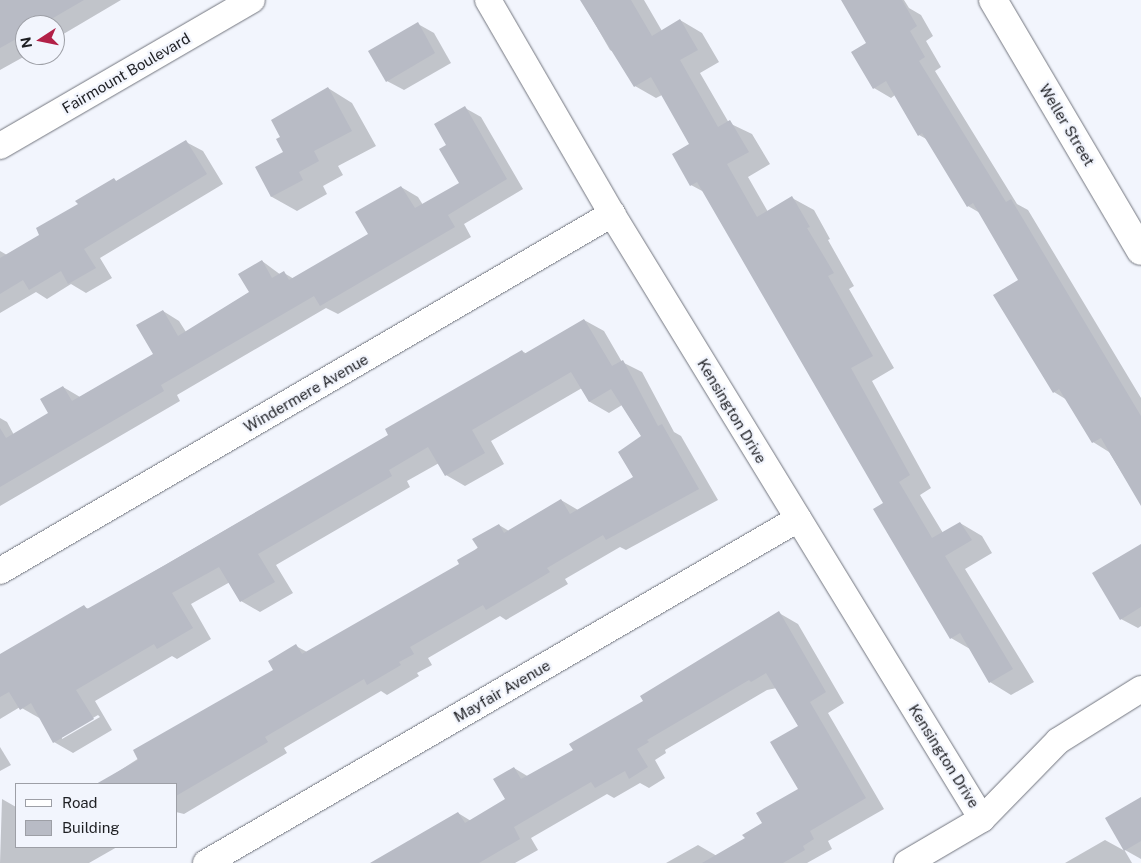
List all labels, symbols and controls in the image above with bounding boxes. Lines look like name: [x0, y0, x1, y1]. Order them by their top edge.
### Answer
north arrow: [15, 15, 65, 65]
street label: Fairmount Boulevard: [59, 29, 193, 117]
text: N: [17, 36, 35, 50]
street label: Weller Street: [1035, 81, 1099, 169]
street label: Windermere Avenue: [240, 350, 372, 436]
street label: Kensington Drive: [694, 356, 770, 466]
street label: Mayfair Avenue: [450, 656, 554, 726]
street label: Kensington Drive: [905, 701, 983, 811]
legend: [15, 783, 178, 848]
text: Road: [62, 794, 98, 811]
text: Building: [62, 819, 120, 836]

